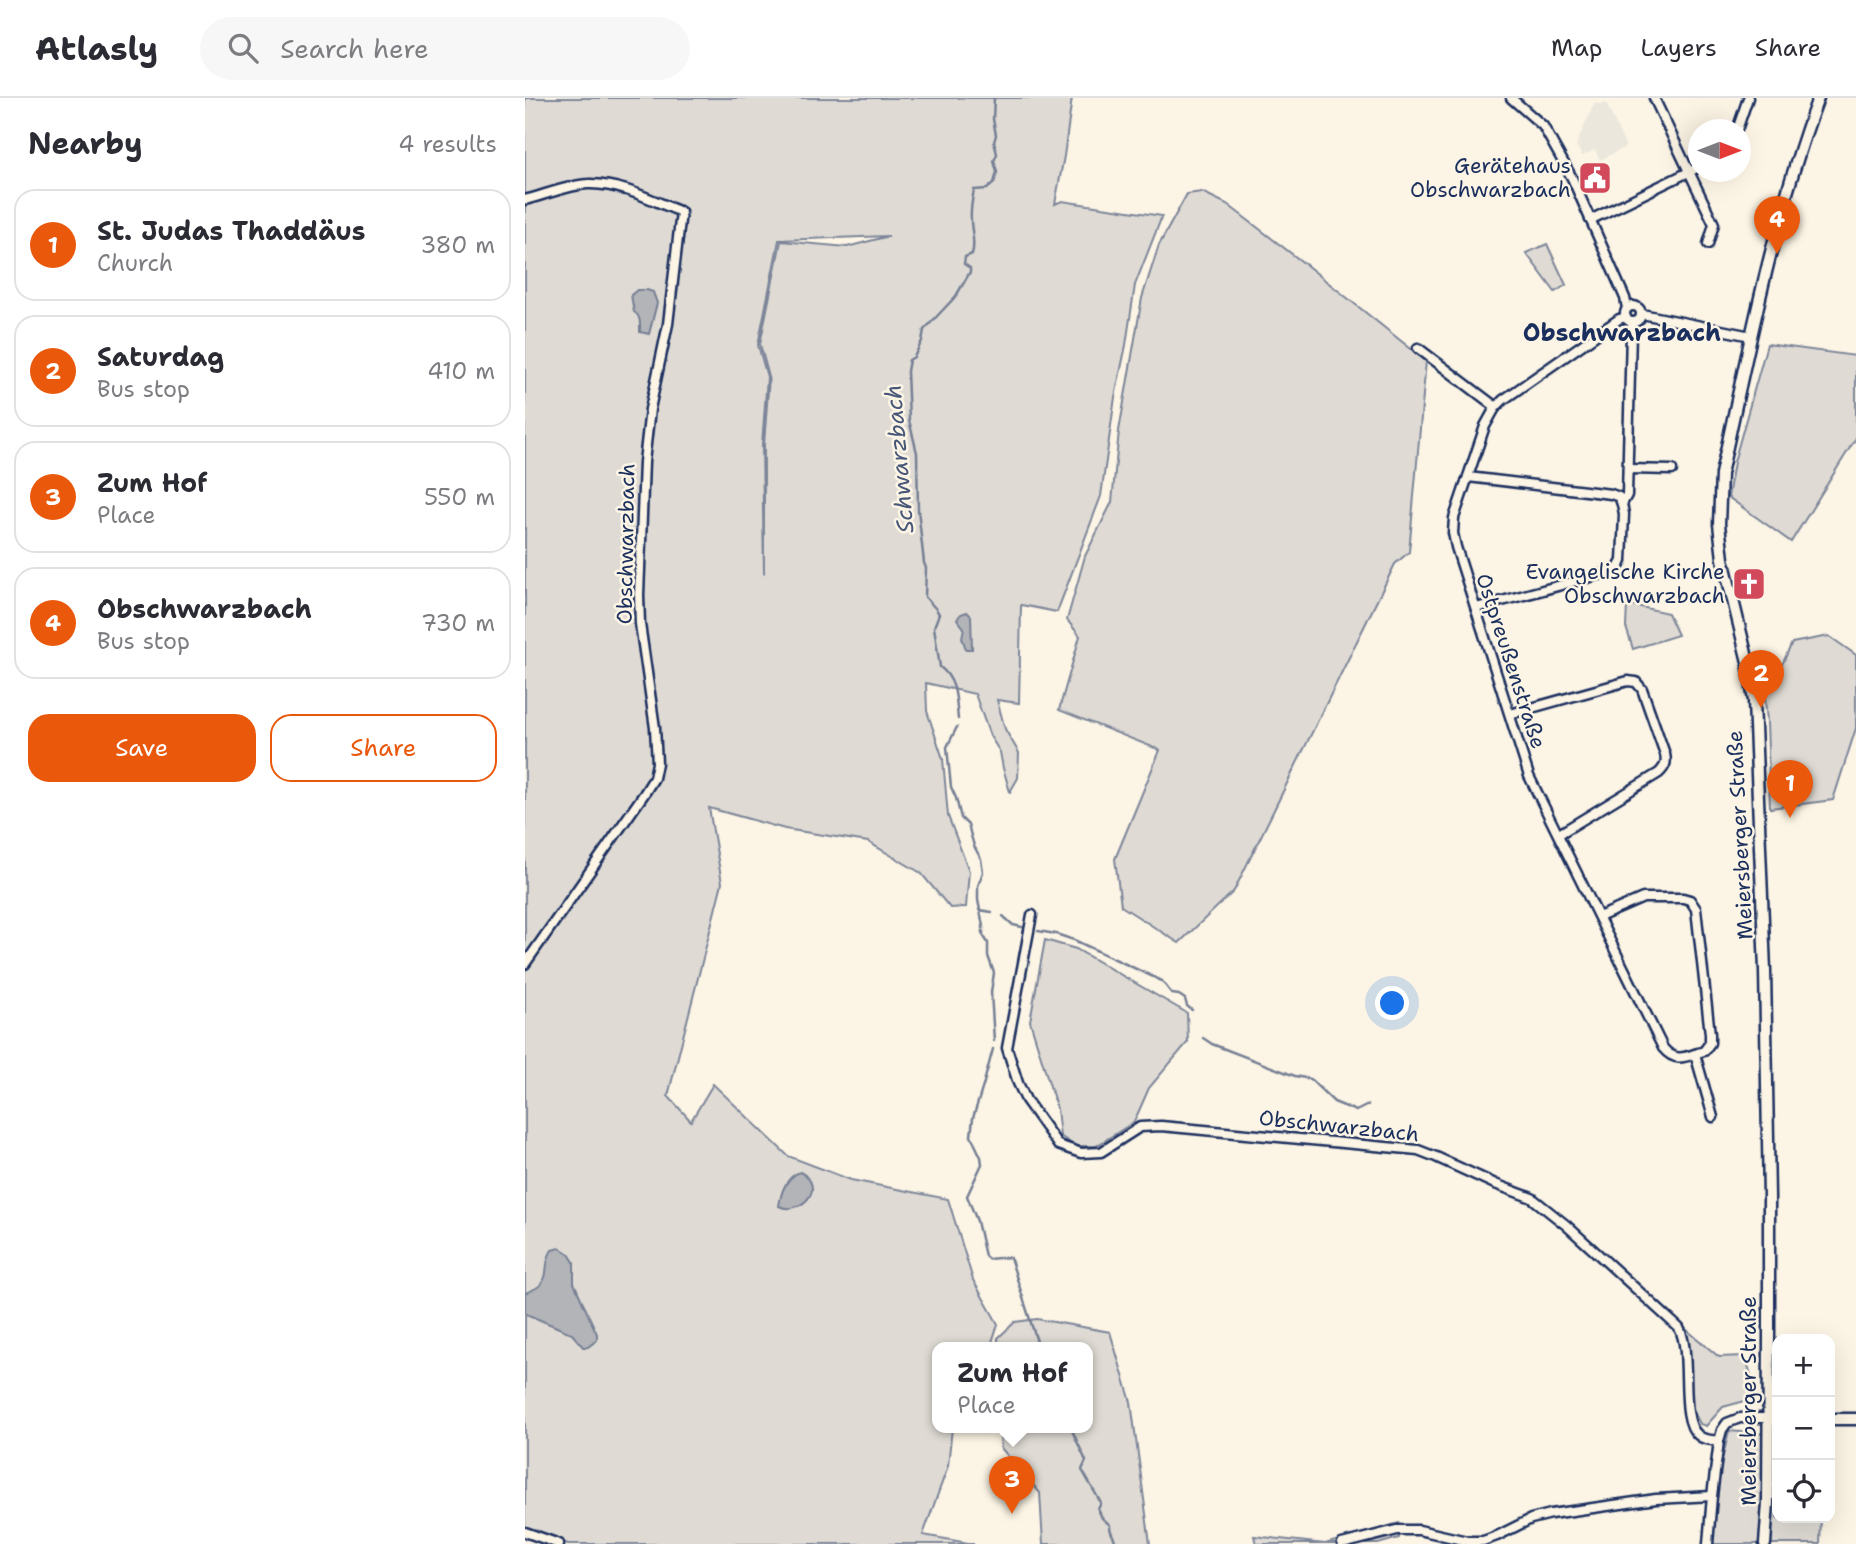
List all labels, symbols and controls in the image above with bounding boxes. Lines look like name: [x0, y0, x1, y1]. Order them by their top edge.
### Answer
search box: [200, 17, 690, 80]
text: Atlasly: [35, 26, 158, 71]
icon: search: [224, 29, 262, 67]
text: Search here: [280, 31, 429, 66]
text: Map: [1551, 32, 1602, 64]
text: Layers: [1640, 32, 1717, 64]
text: Share: [1755, 32, 1821, 64]
north arrow: [1688, 119, 1751, 182]
text: Nearby: [28, 123, 143, 164]
text: 4 results: [398, 129, 497, 159]
place label: Gerätehaus Obschwarzbach: [1410, 152, 1571, 204]
public building icon: Gerätehaus Obschwarzbach: [1576, 159, 1614, 197]
pin: 4: [1754, 196, 1800, 254]
text: St. Judas Thaddäus: [97, 213, 366, 248]
text: 1: [48, 230, 58, 260]
text: 380 m: [420, 230, 495, 260]
text: Church: [97, 248, 173, 278]
district label: Obschwarzbach: [1523, 317, 1721, 349]
text: Saturdag: [97, 339, 224, 374]
text: 2: [45, 356, 61, 386]
text: 410 m: [427, 356, 495, 386]
text: Bus stop: [97, 374, 190, 404]
water label: Schwarzbach: [878, 383, 920, 535]
street label: Obschwarzbach: [611, 463, 641, 625]
text: Zum Hof: [97, 465, 208, 500]
text: 3: [45, 482, 61, 512]
text: 550 m: [424, 482, 495, 512]
text: Place: [97, 500, 156, 530]
place label: Evangelische Kirche Obschwarzbach: [1526, 558, 1725, 610]
church icon: Evangelische Kirche Obschwarzbach: [1730, 565, 1768, 603]
street label: Ostpreußenstraße: [1469, 570, 1553, 752]
text: Obschwarzbach: [97, 591, 312, 626]
text: 4: [45, 608, 61, 638]
text: 730 m: [421, 608, 495, 638]
text: Bus stop: [97, 626, 190, 656]
pin: 2: [1738, 650, 1784, 708]
button: Save: [28, 714, 256, 782]
button: Share: [270, 714, 497, 782]
street label: Meiersberger Straße: [1721, 730, 1759, 940]
pin: 1: [1767, 760, 1813, 818]
your location: [1375, 986, 1409, 1020]
street label: Obschwarzbach: [1258, 1104, 1420, 1148]
street label: Meiersberger Straße: [1735, 1296, 1763, 1506]
map controls: [1772, 1334, 1835, 1523]
button: +: [1772, 1334, 1835, 1397]
popup: [932, 1342, 1093, 1433]
text: Zum Hof: [957, 1355, 1068, 1390]
text: Place: [957, 1390, 1016, 1420]
button: −: [1772, 1397, 1835, 1460]
pin: 3: [989, 1456, 1035, 1514]
button: locate: [1772, 1460, 1835, 1523]

